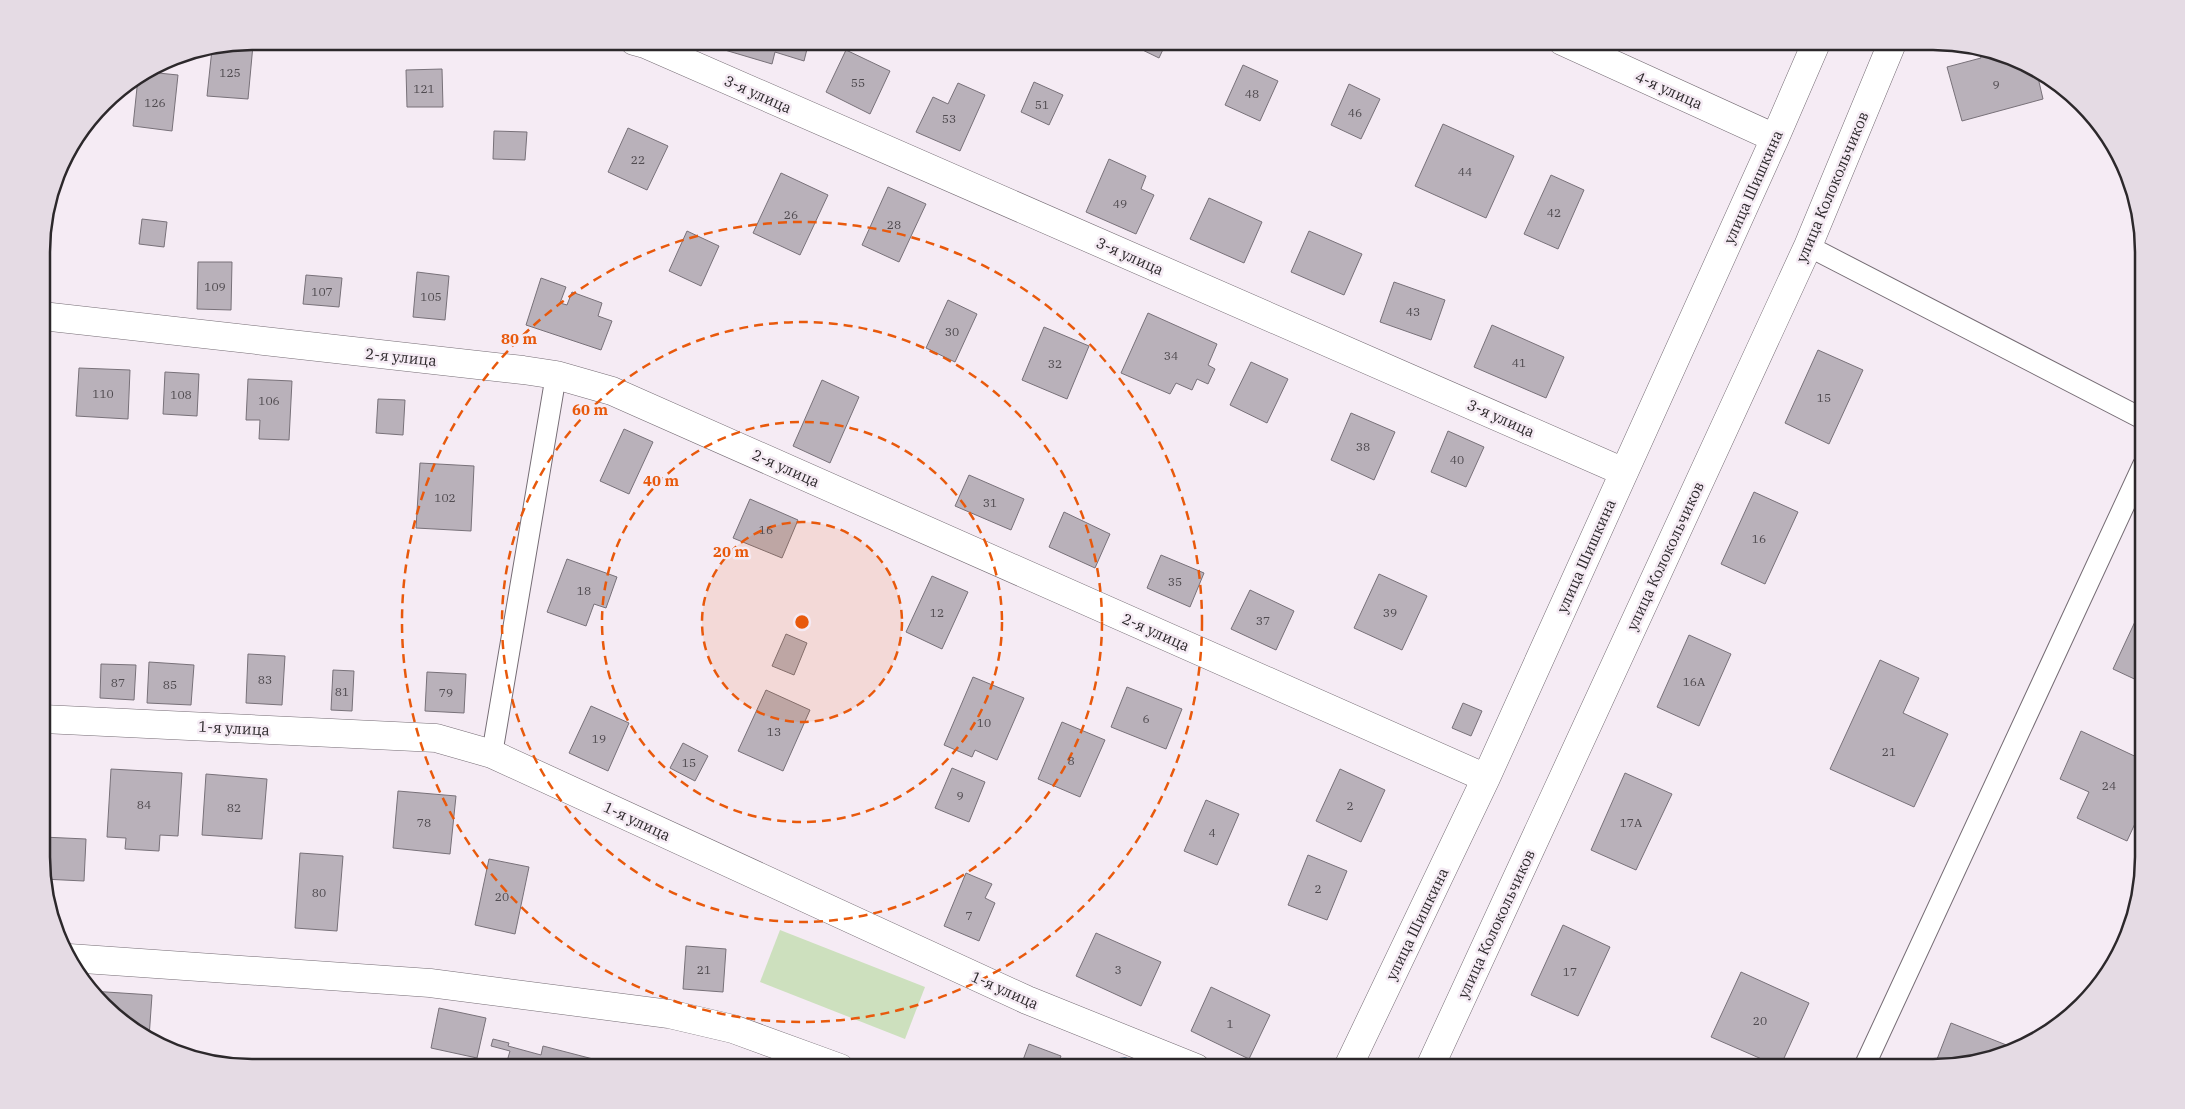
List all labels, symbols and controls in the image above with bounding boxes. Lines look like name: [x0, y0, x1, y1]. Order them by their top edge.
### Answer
house number: 125: [219, 65, 241, 80]
street label: 4-я улица: [1632, 67, 1706, 113]
street label: 3-я улица: [721, 71, 795, 117]
house number: 55: [851, 75, 865, 90]
house number: 9: [1992, 77, 2000, 92]
house number: 121: [413, 81, 435, 96]
house number: 48: [1245, 86, 1259, 101]
house number: 126: [144, 95, 166, 110]
house number: 51: [1035, 97, 1049, 112]
house number: 46: [1348, 105, 1362, 120]
street label: улица Колокольчиков: [1792, 109, 1872, 265]
house number: 53: [942, 111, 956, 126]
street label: улица Шишкина: [1719, 127, 1787, 247]
house number: 22: [631, 152, 645, 167]
house number: 44: [1458, 164, 1472, 179]
house number: 49: [1113, 196, 1127, 211]
house number: 42: [1547, 205, 1561, 220]
house number: 26: [784, 207, 798, 222]
house number: 28: [887, 217, 901, 232]
street label: 3-я улица: [1093, 233, 1167, 279]
house number: 109: [204, 279, 226, 294]
house number: 107: [311, 284, 333, 299]
house number: 105: [420, 289, 442, 304]
house number: 43: [1406, 304, 1420, 319]
house number: 30: [945, 324, 959, 339]
text: 80 m: [501, 329, 537, 348]
street label: 2-я улица: [364, 344, 438, 370]
house number: 34: [1164, 348, 1178, 363]
house number: 41: [1512, 355, 1526, 370]
house number: 32: [1048, 356, 1062, 371]
house number: 110: [92, 386, 114, 401]
house number: 108: [170, 387, 192, 402]
house number: 15: [1817, 390, 1831, 405]
house number: 106: [258, 393, 280, 408]
street label: 3-я улица: [1464, 395, 1538, 441]
text: 60 m: [572, 400, 608, 419]
house number: 38: [1356, 439, 1370, 454]
street label: 2-я улица: [749, 445, 823, 491]
house number: 40: [1450, 452, 1464, 467]
text: 40 m: [643, 471, 679, 490]
street label: улица Колокольчиков: [1622, 478, 1708, 634]
house number: 102: [434, 490, 456, 505]
house number: 31: [983, 495, 997, 510]
street label: улица Шишкина: [1552, 496, 1620, 616]
house number: 16: [759, 522, 773, 537]
house number: 16: [1752, 531, 1766, 546]
text: 20 m: [713, 542, 749, 561]
house number: 35: [1168, 574, 1182, 589]
house number: 18: [577, 583, 591, 598]
house number: 12: [930, 605, 944, 620]
house number: 39: [1383, 605, 1397, 620]
street label: 2-я улица: [1119, 609, 1193, 655]
centre of rings: [793, 613, 811, 631]
house number: 37: [1256, 613, 1270, 628]
house number: 83: [258, 672, 272, 687]
house number: 16А: [1683, 674, 1706, 689]
house number: 87: [111, 675, 125, 690]
house number: 85: [163, 677, 177, 692]
house number: 81: [335, 684, 349, 699]
house number: 79: [439, 685, 453, 700]
house number: 6: [1142, 711, 1150, 726]
house number: 10: [977, 715, 991, 730]
street label: 1-я улица: [198, 717, 270, 739]
house number: 13: [767, 724, 781, 739]
house number: 19: [592, 731, 606, 746]
house number: 21: [1882, 744, 1896, 759]
house number: 8: [1067, 753, 1075, 768]
house number: 15: [682, 755, 696, 770]
house number: 24: [2102, 778, 2116, 793]
house number: 9: [956, 788, 964, 803]
house number: 84: [137, 797, 151, 812]
street label: 1-я улица: [601, 797, 673, 845]
house number: 2: [1346, 798, 1354, 813]
house number: 82: [227, 800, 241, 815]
house number: 78: [417, 815, 431, 830]
house number: 17А: [1620, 815, 1643, 830]
house number: 4: [1208, 825, 1216, 840]
street label: улица Колокольчиков: [1453, 846, 1539, 1002]
street label: улица Шишкина: [1382, 865, 1452, 983]
house number: 2: [1314, 881, 1322, 896]
house number: 80: [312, 885, 326, 900]
house number: 20: [495, 889, 509, 904]
house number: 7: [965, 908, 973, 923]
house number: 21: [697, 962, 711, 977]
house number: 3: [1114, 962, 1122, 977]
house number: 17: [1563, 964, 1577, 979]
street label: 1-я улица: [968, 967, 1042, 1013]
house number: 20: [1753, 1013, 1767, 1028]
house number: 1: [1226, 1016, 1234, 1031]

